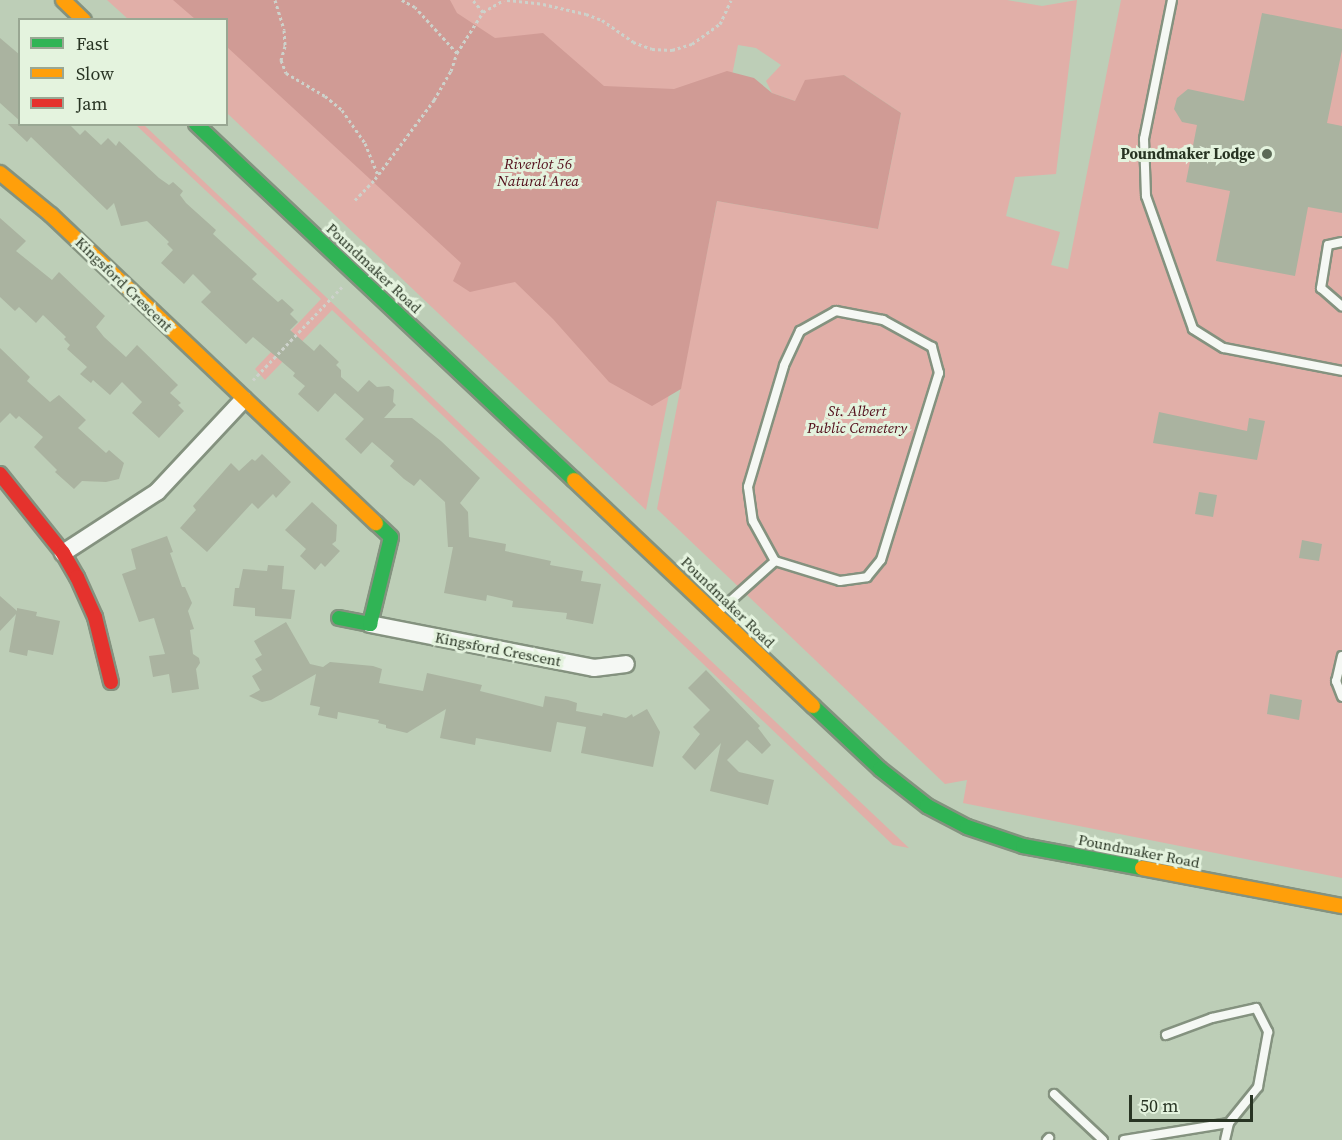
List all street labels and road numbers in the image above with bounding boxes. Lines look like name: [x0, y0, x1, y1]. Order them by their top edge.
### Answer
street label: Poundmaker Road: [323, 219, 425, 317]
street label: Kingsford Crescent: [72, 233, 176, 335]
street label: Poundmaker Road: [677, 553, 779, 651]
street label: Kingsford Crescent: [433, 628, 563, 670]
street label: Poundmaker Road: [1077, 830, 1201, 872]

